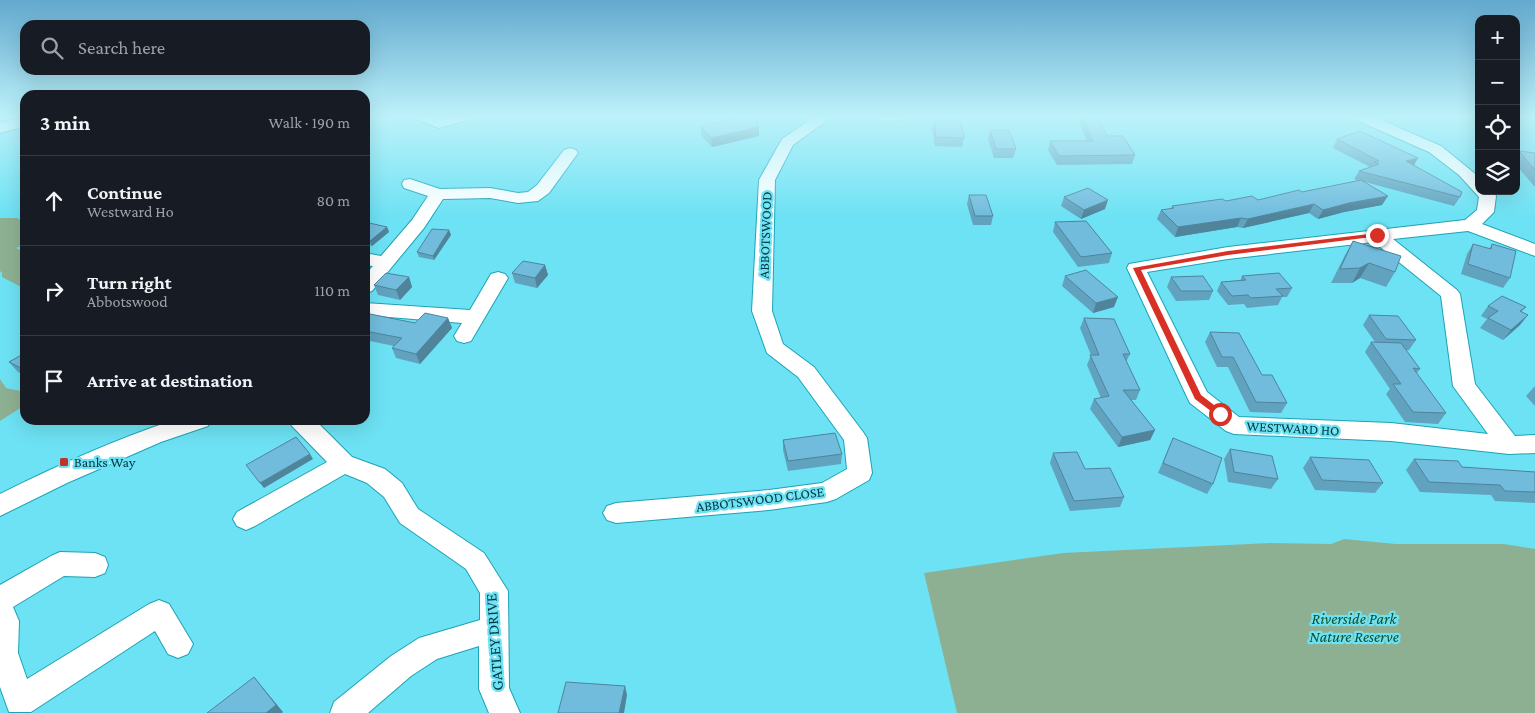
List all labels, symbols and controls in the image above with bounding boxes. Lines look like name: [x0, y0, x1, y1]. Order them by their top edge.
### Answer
map controls: [1475, 15, 1520, 195]
button: +: [1475, 15, 1520, 60]
search box: [20, 20, 370, 75]
icon: search: [38, 34, 66, 62]
text: Search here: [78, 37, 165, 58]
button: −: [1475, 60, 1520, 105]
button: locate: [1475, 105, 1520, 150]
text: 3 min: [40, 111, 90, 135]
text: Walk · 190 m: [269, 114, 350, 131]
button: layers: [1475, 150, 1520, 195]
text: Continue: [87, 182, 162, 203]
icon: ahead: [40, 187, 68, 215]
street label: ABBOTSWOOD: [755, 191, 775, 279]
text: 80 m: [316, 192, 350, 209]
text: Westward Ho: [87, 203, 174, 220]
route end: [1366, 224, 1389, 247]
text: Turn right: [87, 272, 172, 293]
icon: right: [40, 277, 68, 305]
text: 110 m: [314, 282, 350, 299]
text: Abbotswood: [87, 293, 168, 310]
icon: arrive: [40, 367, 68, 395]
text: Arrive at destination: [87, 370, 253, 391]
route start: [1209, 403, 1232, 426]
street label: WESTWARD HO: [1246, 418, 1340, 438]
place label: Banks Way: [74, 454, 136, 470]
marker: Banks Way: [58, 456, 70, 468]
street label: ABBOTSWOOD CLOSE: [695, 483, 825, 515]
street label: GATLEY DRIVE: [482, 592, 506, 691]
park label: Riverside Park Nature Reserve: [1309, 610, 1399, 645]

